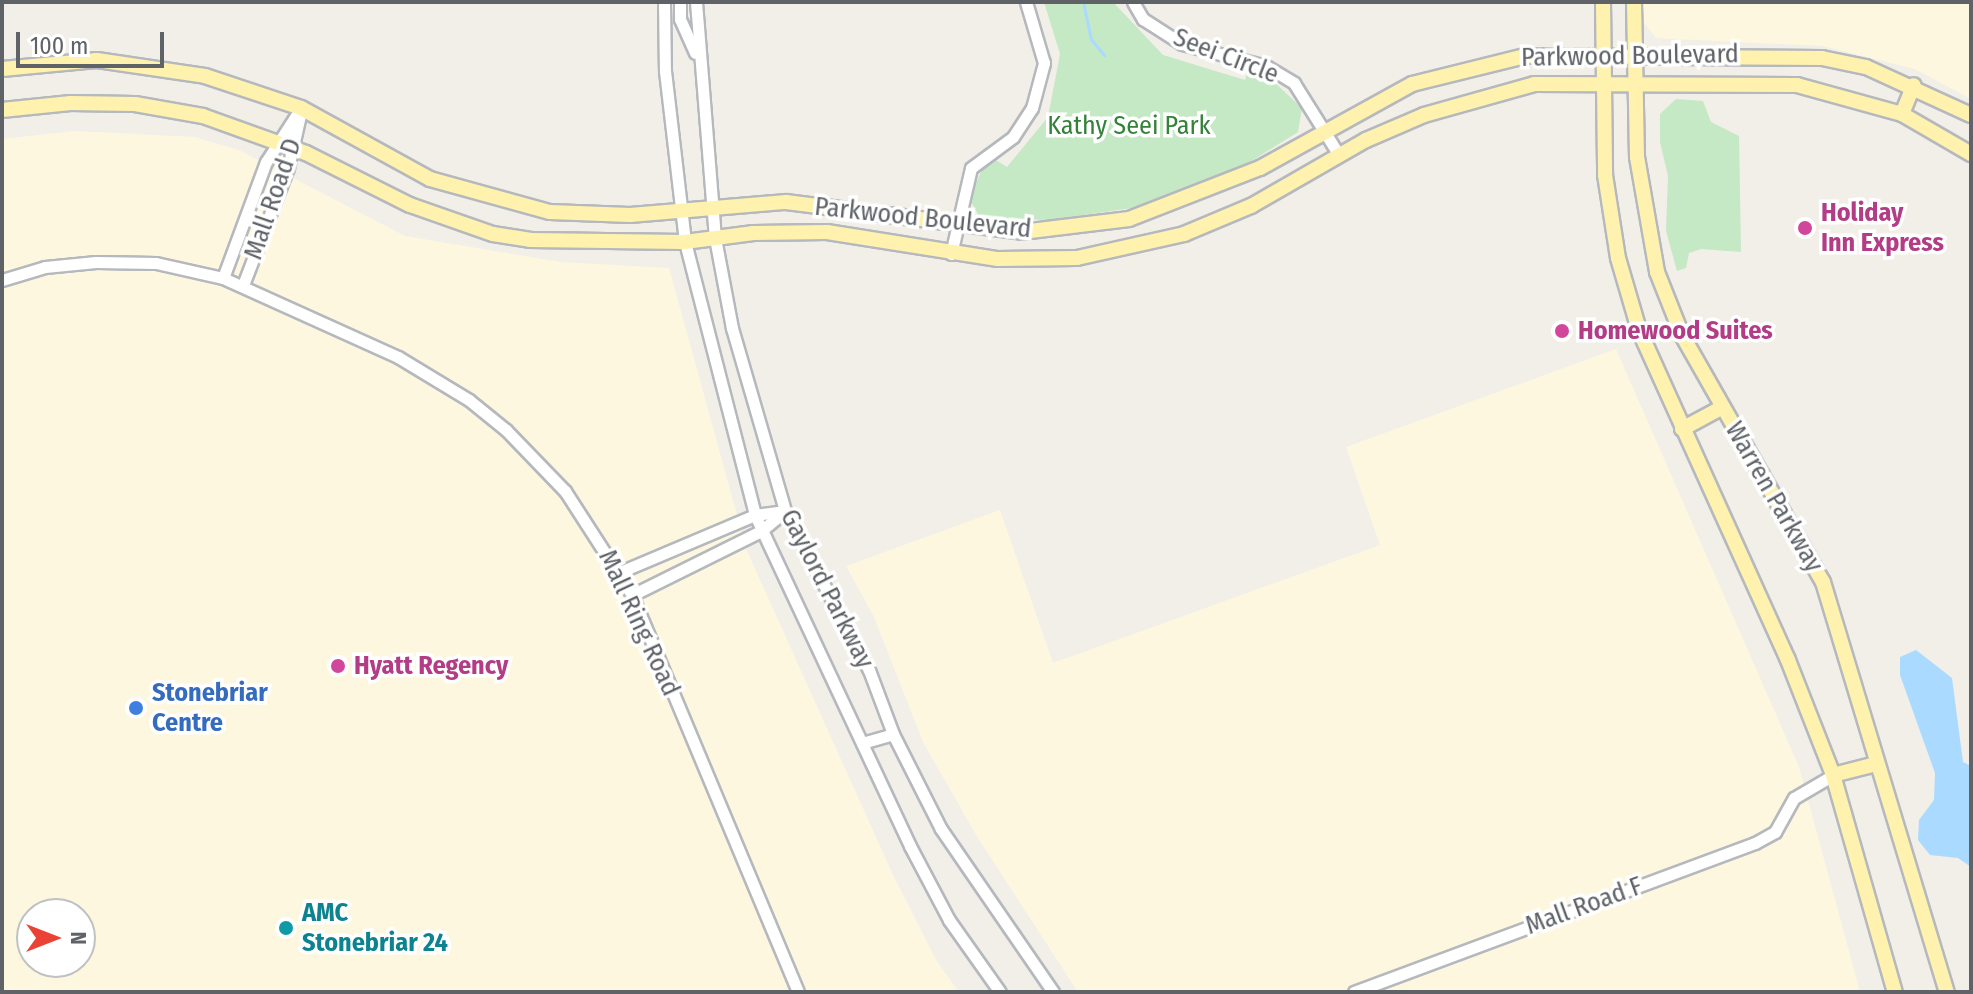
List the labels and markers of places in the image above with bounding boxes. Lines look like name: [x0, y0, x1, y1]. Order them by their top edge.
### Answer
place label: Holiday Inn Express: [1821, 197, 1944, 258]
marker: Holiday Inn Express: [1796, 219, 1814, 237]
place label: Homewood Suites: [1578, 315, 1773, 347]
marker: Homewood Suites: [1553, 322, 1571, 340]
place label: Hyatt Regency: [354, 650, 508, 682]
marker: Hyatt Regency: [329, 657, 347, 675]
place label: Stonebriar Centre: [152, 677, 268, 738]
marker: Stonebriar Centre: [127, 699, 145, 717]
place label: AMC Stonebriar 24: [302, 897, 448, 958]
marker: AMC Stonebriar 24: [277, 919, 295, 937]

